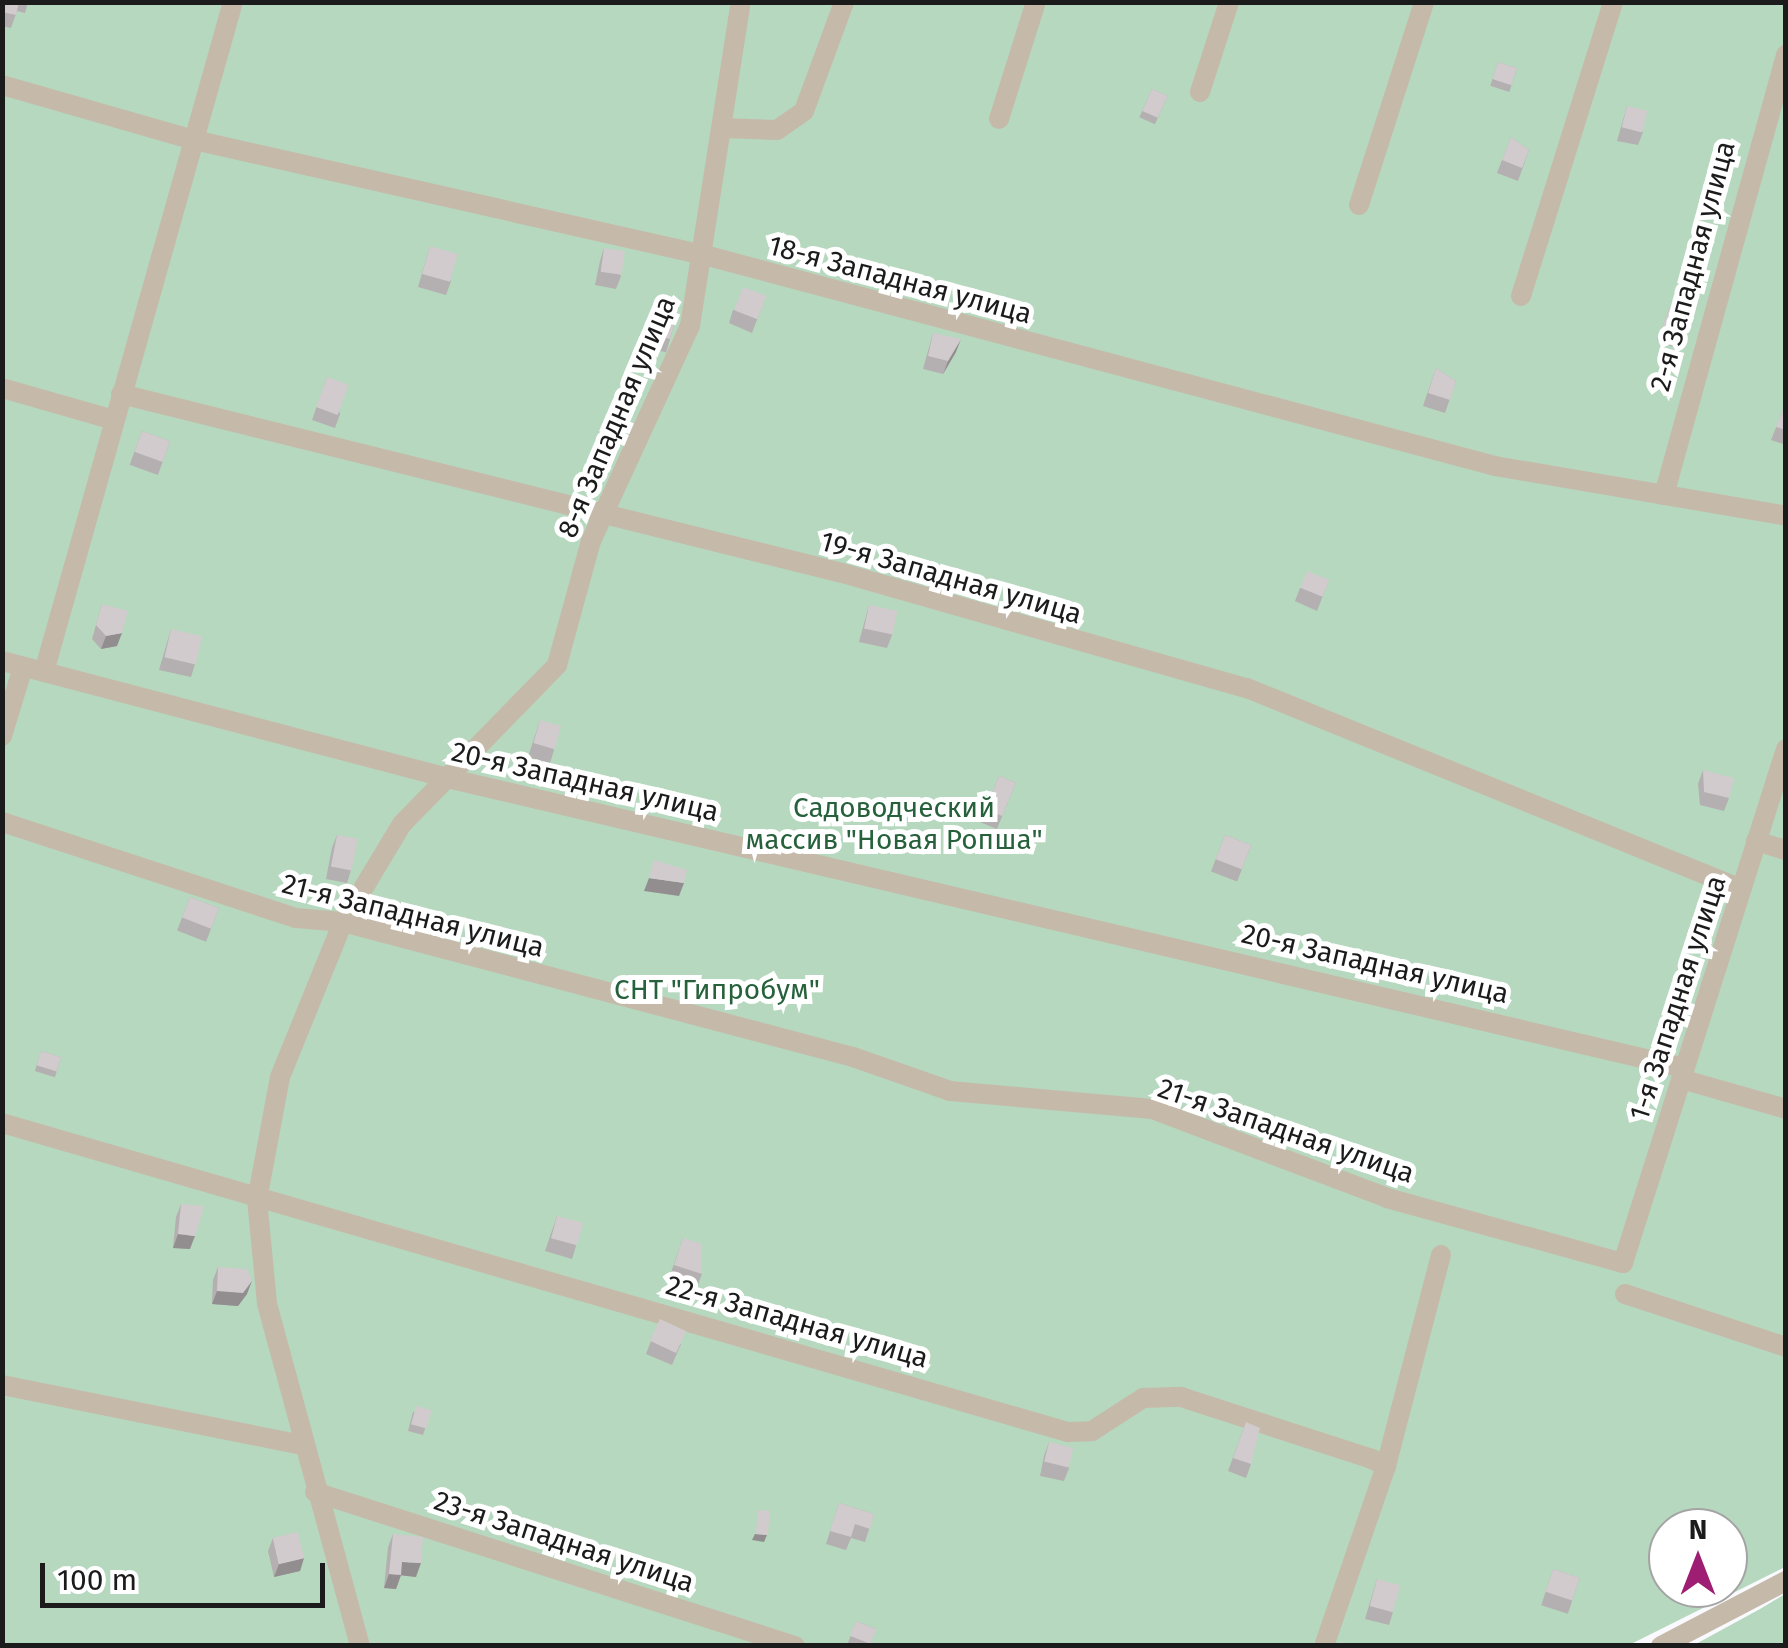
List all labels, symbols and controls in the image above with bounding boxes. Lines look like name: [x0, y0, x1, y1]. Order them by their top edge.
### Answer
street label: 2-я Западная улица: [1643, 137, 1743, 395]
street label: 18-я Западная улица: [765, 229, 1035, 331]
street label: 8-я Западная улица: [551, 291, 683, 543]
street label: 19-я Западная улица: [816, 525, 1086, 631]
street label: 20-я Западная улица: [448, 735, 722, 829]
park label: Садоводческий массив "Новая Ропша": [745, 791, 1043, 857]
street label: 21-я Западная улица: [278, 867, 548, 965]
street label: 1-я Западная улица: [1623, 871, 1733, 1125]
street label: 20-я Западная улица: [1238, 917, 1512, 1011]
park label: СНТ "Гипробум": [614, 973, 820, 1007]
street label: 21-я Западная улица: [1153, 1071, 1419, 1191]
street label: 22-я Западная улица: [662, 1268, 932, 1376]
street label: 23-я Западная улица: [430, 1484, 698, 1600]
north arrow: [1648, 1508, 1748, 1608]
text: N: [1689, 1513, 1707, 1546]
scale bar: [45, 1543, 330, 1605]
text: 100 m: [57, 1562, 137, 1598]

